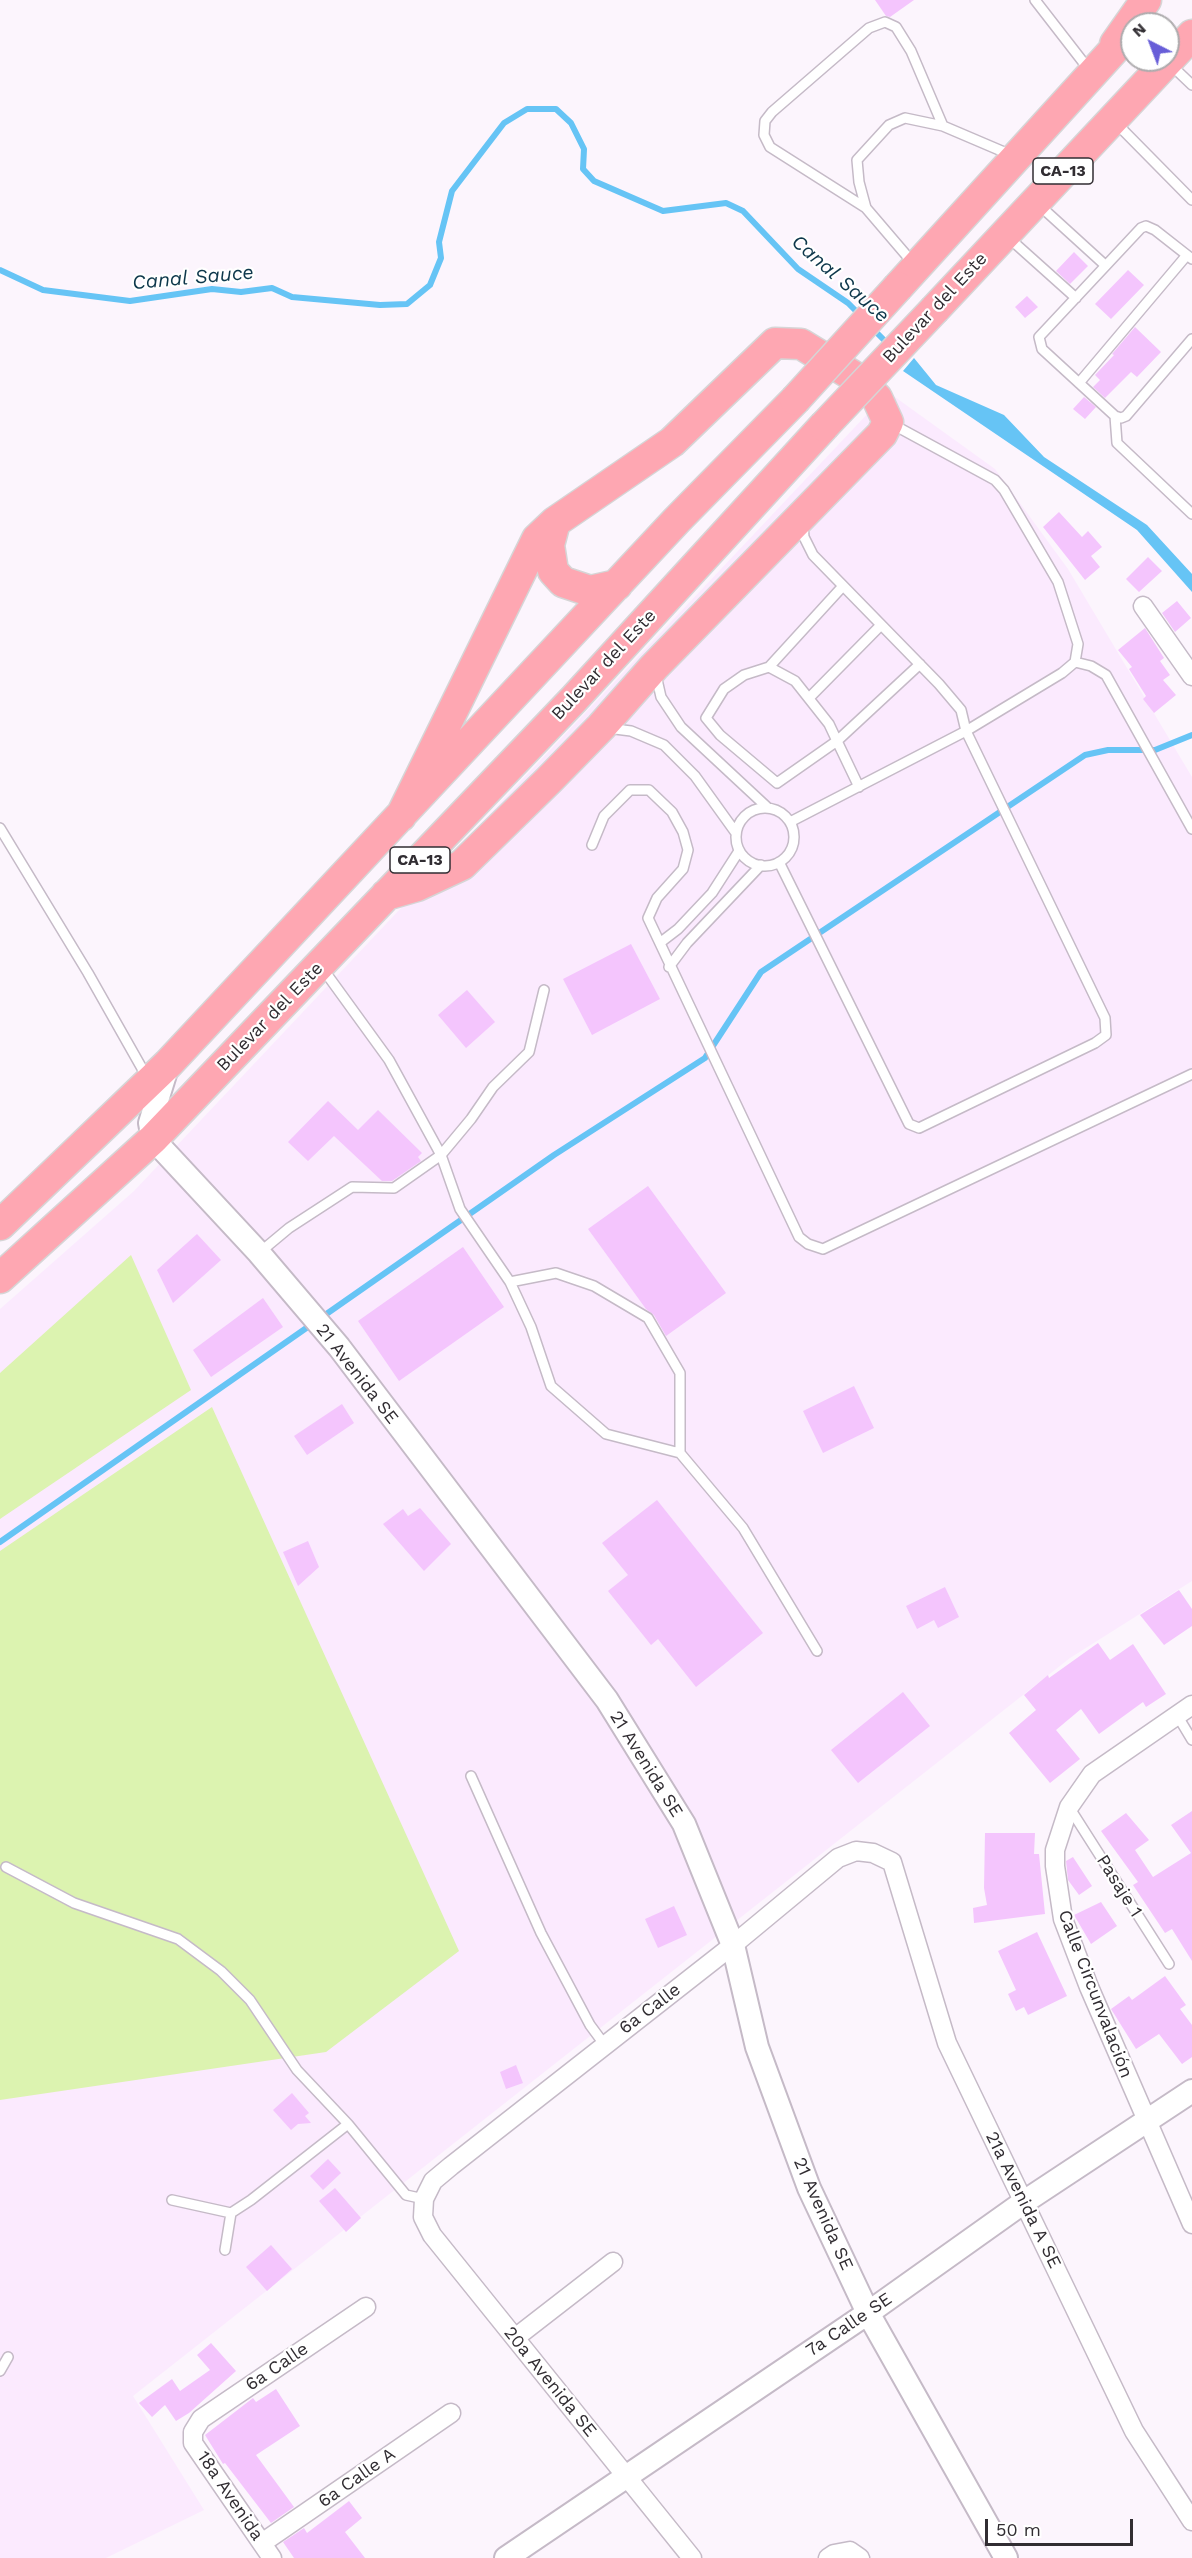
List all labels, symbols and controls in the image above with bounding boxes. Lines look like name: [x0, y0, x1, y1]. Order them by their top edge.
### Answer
north arrow: [1120, 12, 1180, 72]
text: N: [1128, 19, 1150, 41]
road number: CA-13: [1033, 158, 1093, 184]
water label: Canal Sauce: [786, 230, 894, 328]
street label: Bulevar del Este: [878, 248, 992, 368]
water label: Canal Sauce: [131, 261, 255, 295]
street label: Bulevar del Este: [547, 605, 661, 725]
road number: CA-13: [390, 847, 450, 873]
street label: Bulevar del Este: [212, 958, 328, 1076]
street label: 21 Avenida SE: [311, 1320, 403, 1428]
street label: 21 Avenida SE: [605, 1707, 687, 1821]
street label: Pasaje 1: [1092, 1851, 1146, 1921]
street label: Calle Circunvalación: [1053, 1907, 1137, 2081]
street label: 6a Calle: [615, 1979, 685, 2039]
street label: 21a Avenida A SE: [981, 2128, 1065, 2272]
street label: 21 Avenida SE: [788, 2154, 858, 2274]
street label: 7a Calle SE: [802, 2288, 896, 2362]
street label: 20a Avenida SE: [499, 2323, 601, 2441]
street label: 6a Calle: [241, 2338, 313, 2396]
street label: 6a Calle A: [314, 2444, 400, 2512]
street label: 18a Avenida: [192, 2447, 268, 2545]
scale bar: [988, 2507, 1136, 2545]
text: 50 m: [996, 2519, 1041, 2540]

